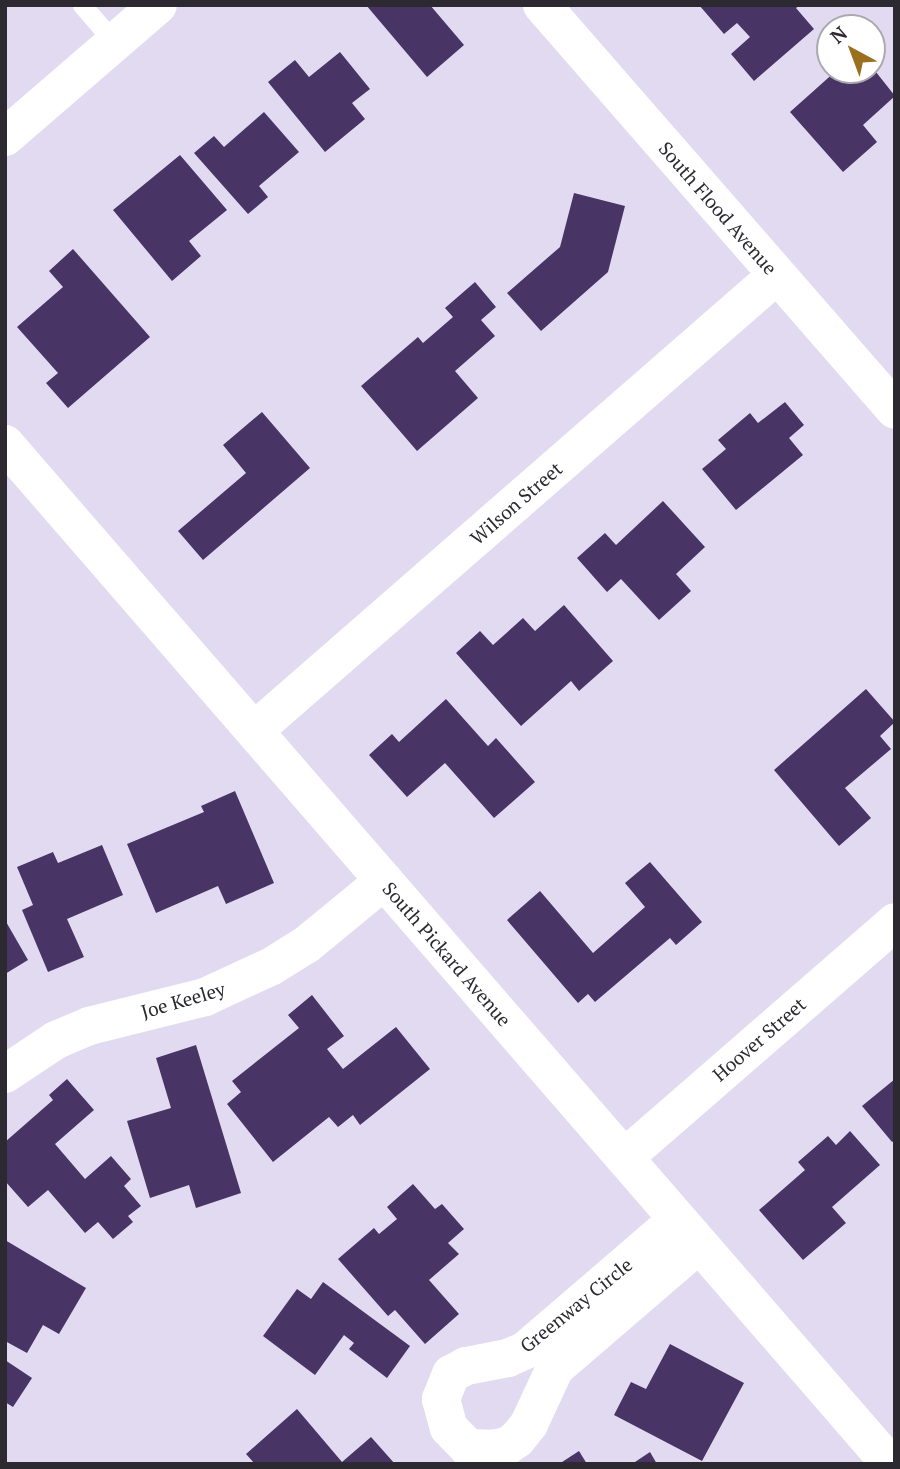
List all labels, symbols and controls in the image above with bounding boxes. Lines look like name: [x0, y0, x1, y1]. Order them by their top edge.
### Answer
north arrow: [816, 14, 886, 84]
text: N: [825, 20, 852, 48]
street label: South Flood Avenue: [654, 137, 782, 279]
street label: Wilson Street: [465, 457, 567, 549]
street label: South Pickard Avenue: [378, 877, 516, 1031]
street label: Joe Keeley: [138, 977, 228, 1023]
street label: Hoover Street: [708, 992, 810, 1086]
street label: Greenway Circle: [515, 1253, 637, 1357]

